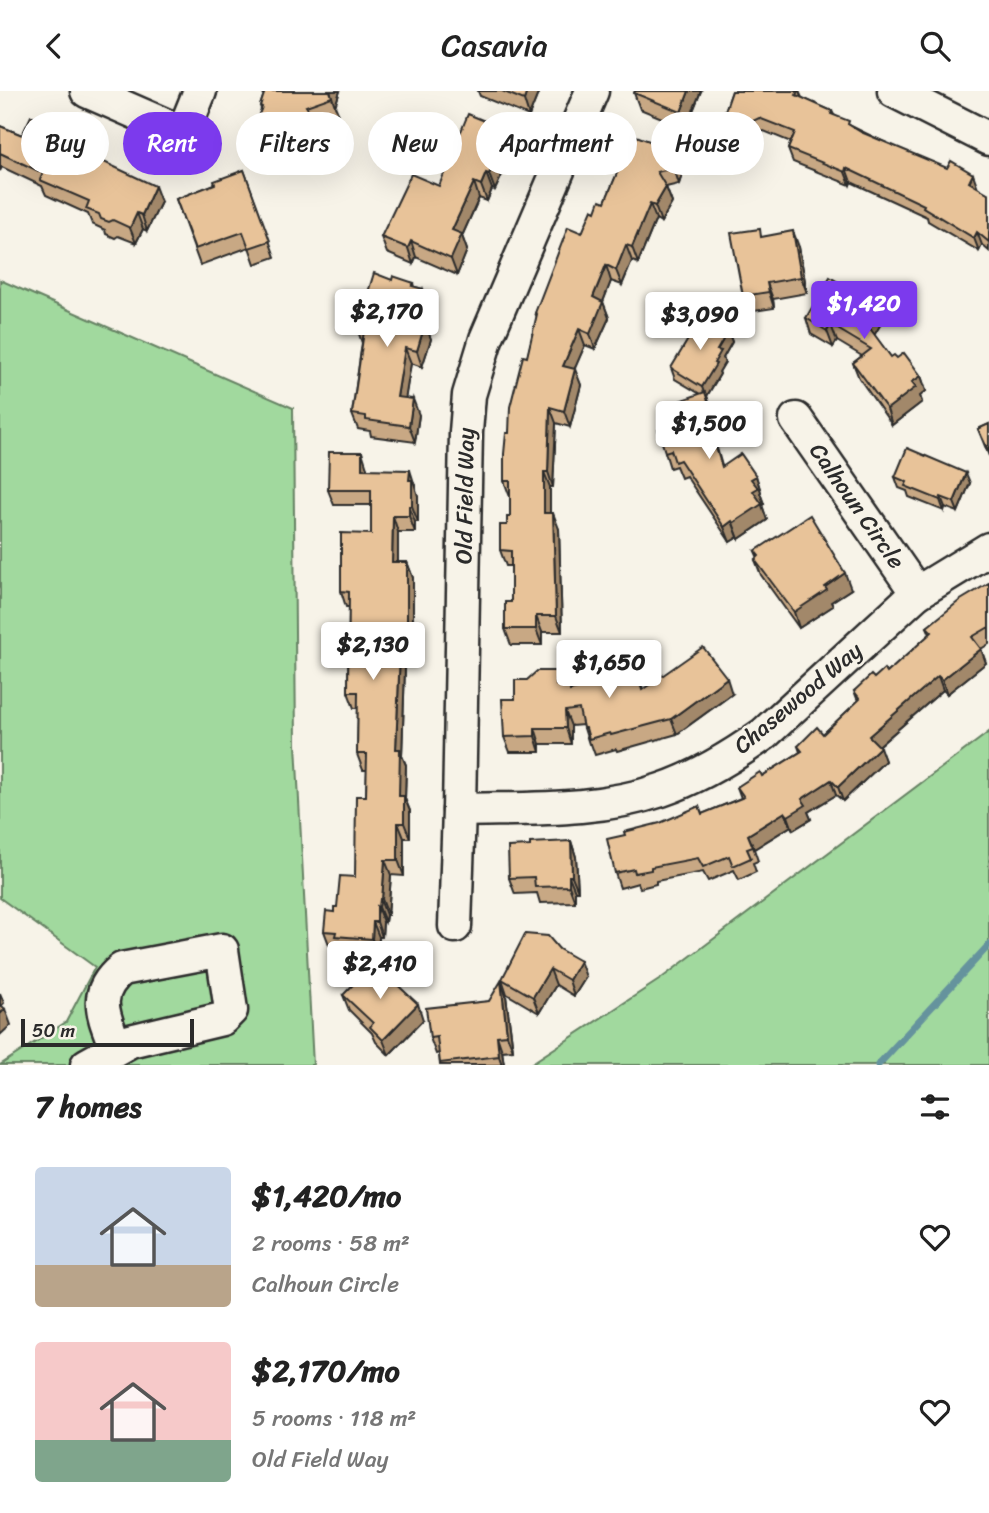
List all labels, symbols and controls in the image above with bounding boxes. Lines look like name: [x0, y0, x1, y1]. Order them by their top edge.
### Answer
text: Casavia: [441, 17, 548, 74]
icon: back: [35, 27, 73, 65]
icon: search: [916, 27, 954, 65]
chip: Buy: [21, 112, 109, 175]
chip: Rent: [123, 112, 222, 175]
chip: Filters: [236, 112, 354, 175]
chip: New: [368, 112, 462, 175]
chip: Apartment: [476, 112, 637, 175]
chip: House: [651, 112, 764, 175]
pin: $1,420: [807, 281, 921, 341]
text: $1,420: [827, 283, 901, 324]
pin: $2,170: [330, 289, 444, 349]
text: $2,170: [351, 291, 423, 332]
pin: $3,090: [643, 293, 757, 352]
text: $3,090: [661, 294, 739, 335]
pin: $1,500: [652, 401, 766, 461]
text: $1,500: [672, 403, 746, 444]
street label: Old Field Way: [443, 427, 487, 565]
street label: Calhoun Circle: [798, 434, 916, 578]
pin: $2,130: [316, 623, 430, 682]
text: $2,130: [337, 624, 409, 665]
street label: Chasewood Way: [724, 631, 872, 765]
pin: $1,650: [552, 641, 666, 700]
text: $1,650: [572, 642, 646, 683]
pin: $2,410: [323, 941, 437, 1001]
text: $2,410: [343, 943, 417, 984]
text: 50 m: [32, 1014, 75, 1047]
scale bar: [21, 1016, 194, 1048]
text: 7 homes: [35, 1080, 142, 1134]
icon: filters: [916, 1088, 954, 1126]
text: $1,420/mo: [252, 1169, 401, 1223]
icon: home: [91, 1195, 175, 1279]
icon: heart: [916, 1218, 954, 1256]
text: 2 rooms · 58 m²: [252, 1223, 410, 1264]
text: Calhoun Circle: [252, 1264, 399, 1305]
text: $2,170/mo: [252, 1344, 400, 1398]
icon: home: [91, 1370, 175, 1454]
icon: heart: [916, 1393, 954, 1431]
text: 5 rooms · 118 m²: [252, 1398, 416, 1439]
text: Old Field Way: [252, 1439, 388, 1480]

